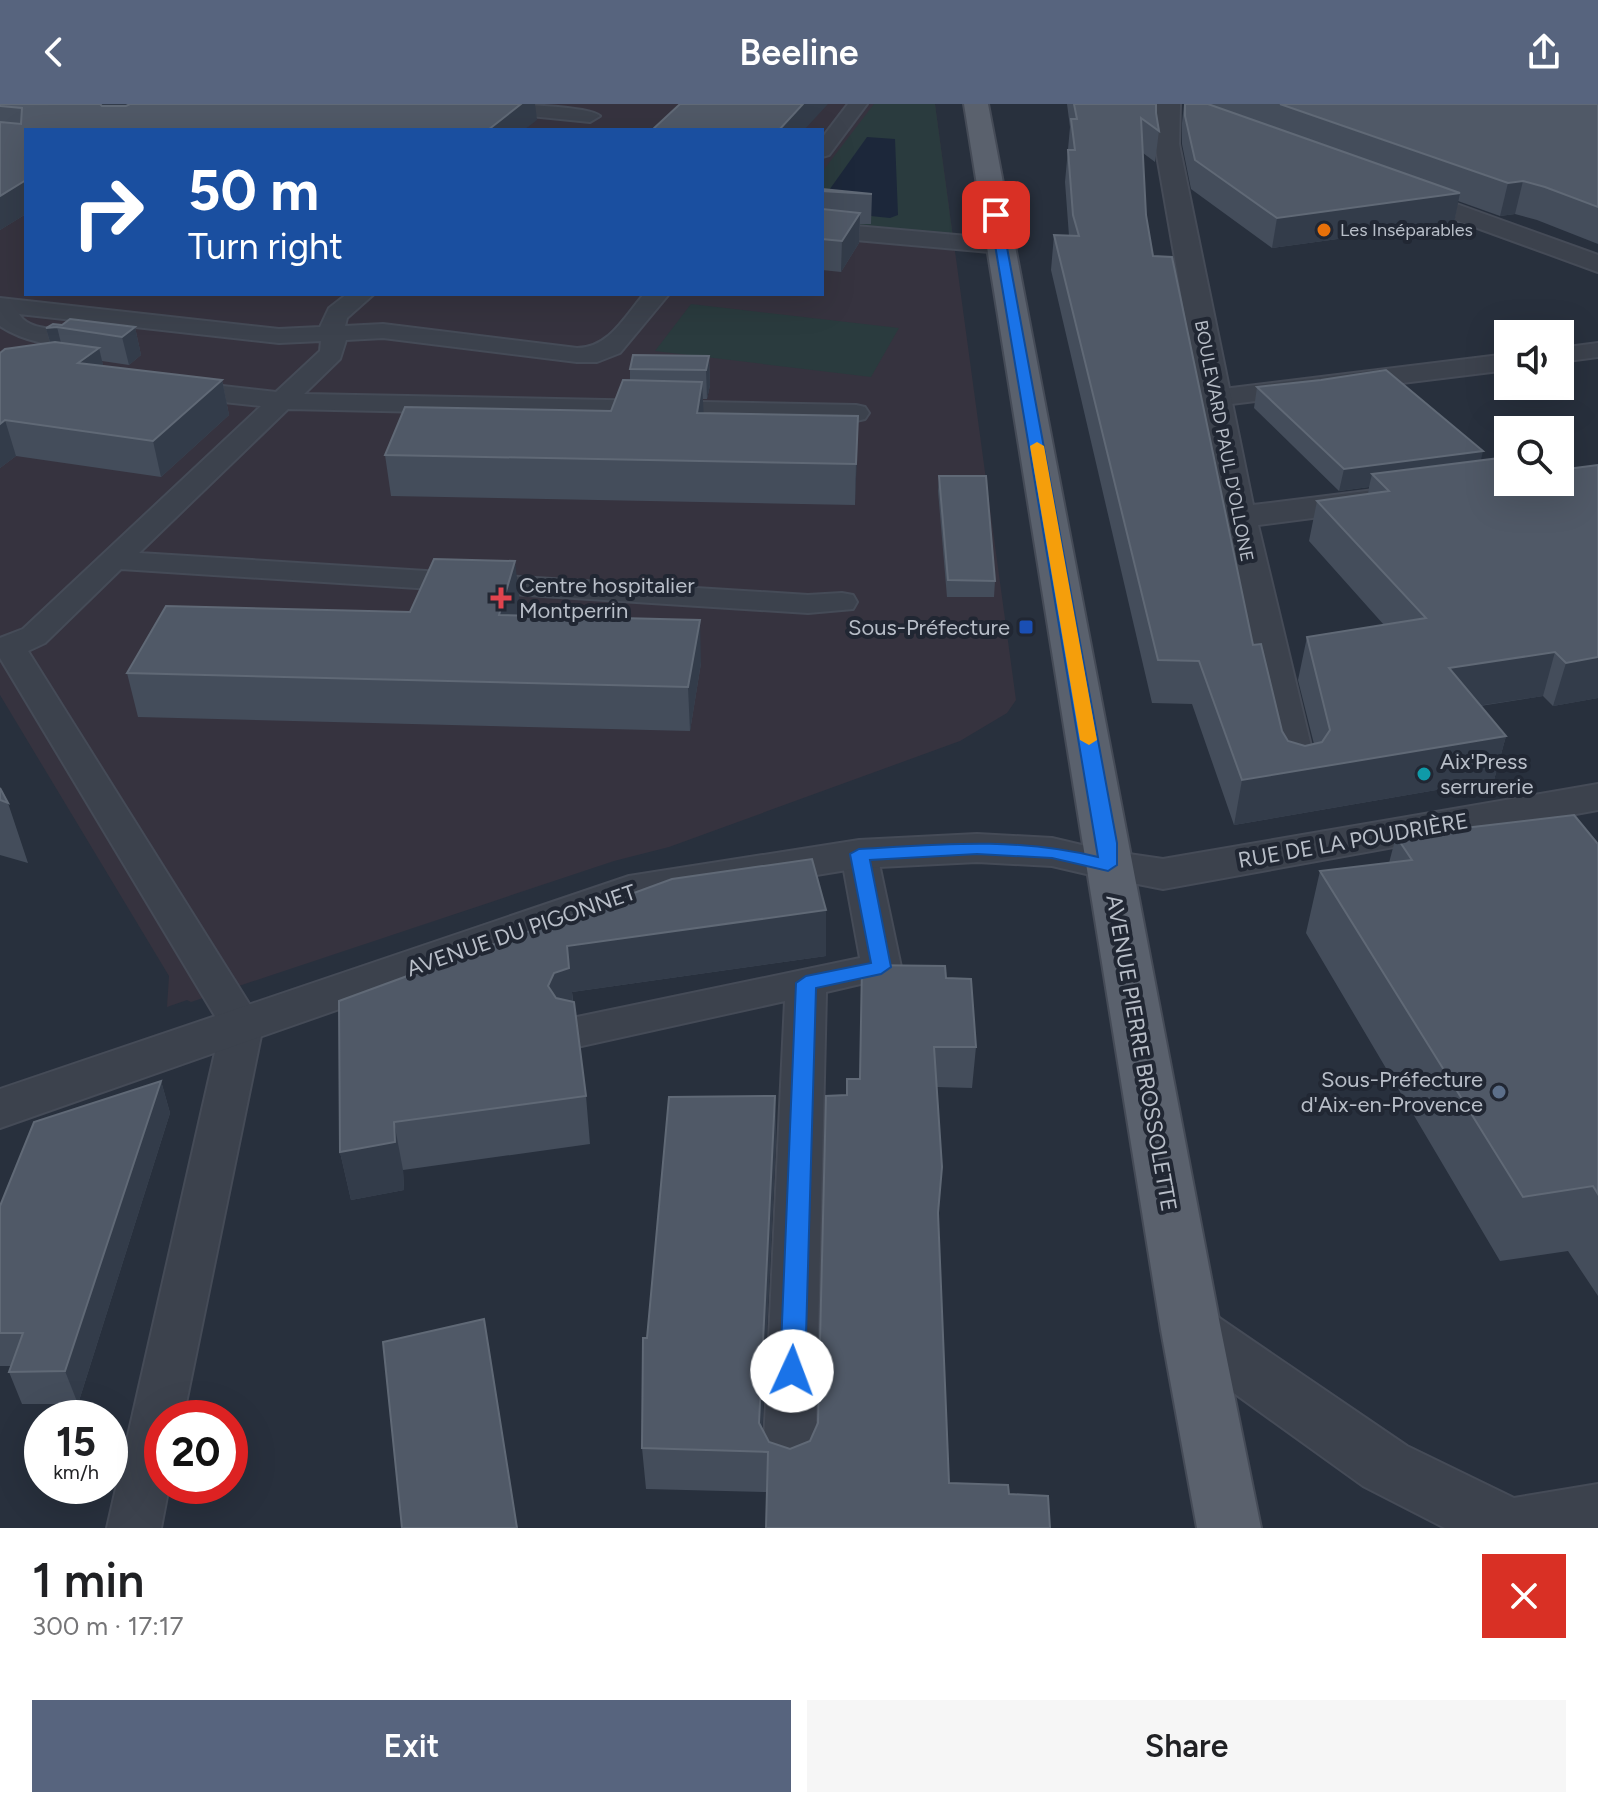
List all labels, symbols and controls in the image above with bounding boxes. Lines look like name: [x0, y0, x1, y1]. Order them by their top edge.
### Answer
icon: back: [32, 30, 76, 74]
icon: share: [1522, 30, 1566, 74]
text: Beeline: [739, 31, 859, 74]
text: 50 m: [188, 157, 319, 224]
icon: right: [56, 160, 160, 264]
pin: [962, 181, 1030, 249]
icon: arrive: [974, 193, 1018, 237]
place label: Les Inséparables: [1340, 219, 1473, 241]
marker: Les Inséparables: [1315, 221, 1333, 239]
text: Turn right: [188, 225, 343, 268]
street label: BOULEVARD PAUL D'OLLONE: [1190, 318, 1258, 564]
map controls: [1494, 320, 1574, 496]
button: sound: [1494, 320, 1574, 400]
button: search: [1494, 416, 1574, 496]
place label: Centre hospitalier Montperrin: [519, 572, 695, 624]
marker: Centre hospitalier Montperrin: [490, 587, 512, 609]
place label: Sous-Préfecture: [848, 614, 1010, 641]
marker: Sous-Préfecture: [1017, 618, 1035, 636]
place label: Aix'Press serrurerie: [1440, 748, 1533, 800]
marker: Aix'Press serrurerie: [1415, 765, 1433, 783]
street label: RUE DE LA POUDRIÈRE: [1236, 807, 1470, 874]
street label: AVENUE DU PIGONNET: [403, 878, 640, 982]
street label: AVENUE PIERRE BROSSOLETTE: [1100, 893, 1183, 1214]
place label: Sous-Préfecture d'Aix-en-Provence: [1301, 1066, 1483, 1118]
marker: Sous-Préfecture d'Aix-en-Provence: [1490, 1083, 1508, 1101]
position arrow: [750, 1329, 834, 1413]
speed limit sign: 20: [144, 1400, 248, 1504]
text: 15: [56, 1418, 96, 1466]
text: km/h: [53, 1460, 99, 1484]
text: 1 min: [32, 1551, 144, 1609]
button: close: [1482, 1554, 1566, 1638]
text: 300 m · 17:17: [32, 1610, 183, 1642]
button: Exit: [32, 1700, 791, 1792]
button: Share: [807, 1700, 1566, 1792]

